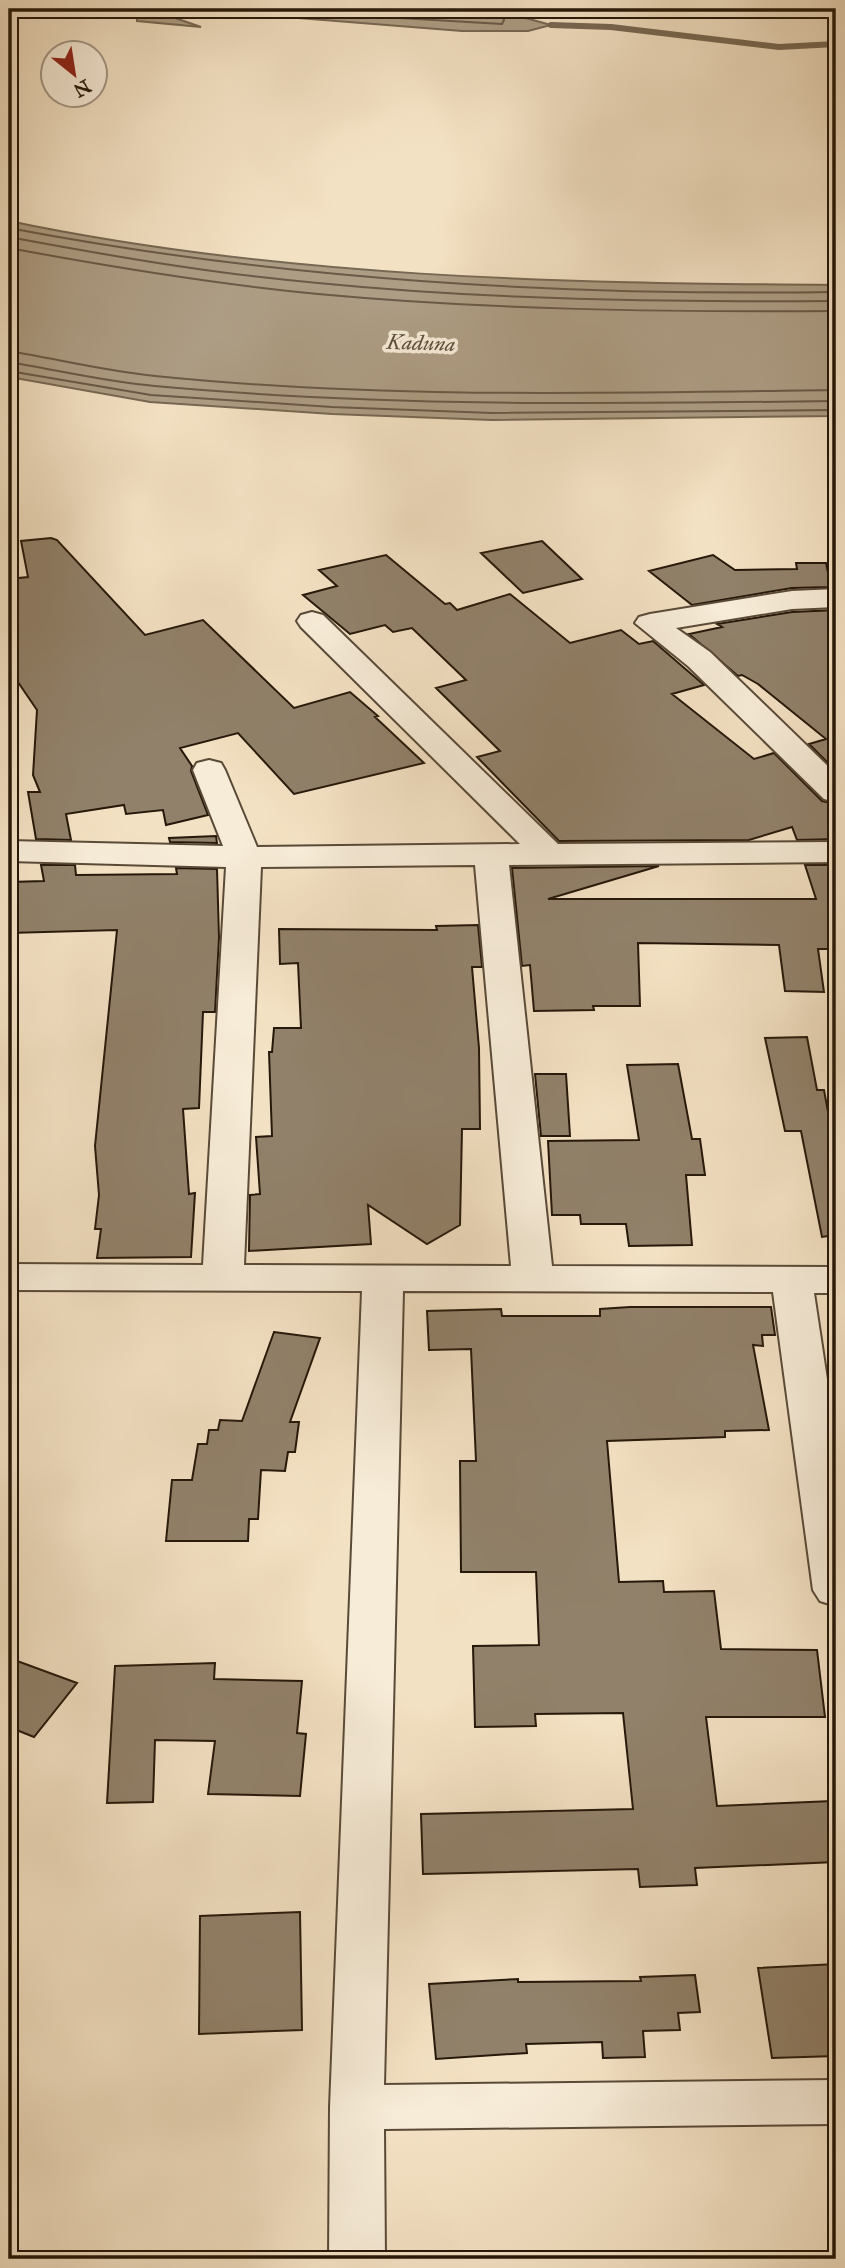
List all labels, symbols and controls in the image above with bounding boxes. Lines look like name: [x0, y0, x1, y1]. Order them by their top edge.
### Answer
north arrow: [38, 38, 108, 108]
text: N: [70, 74, 95, 102]
water label: Kaduna: [385, 329, 456, 357]

